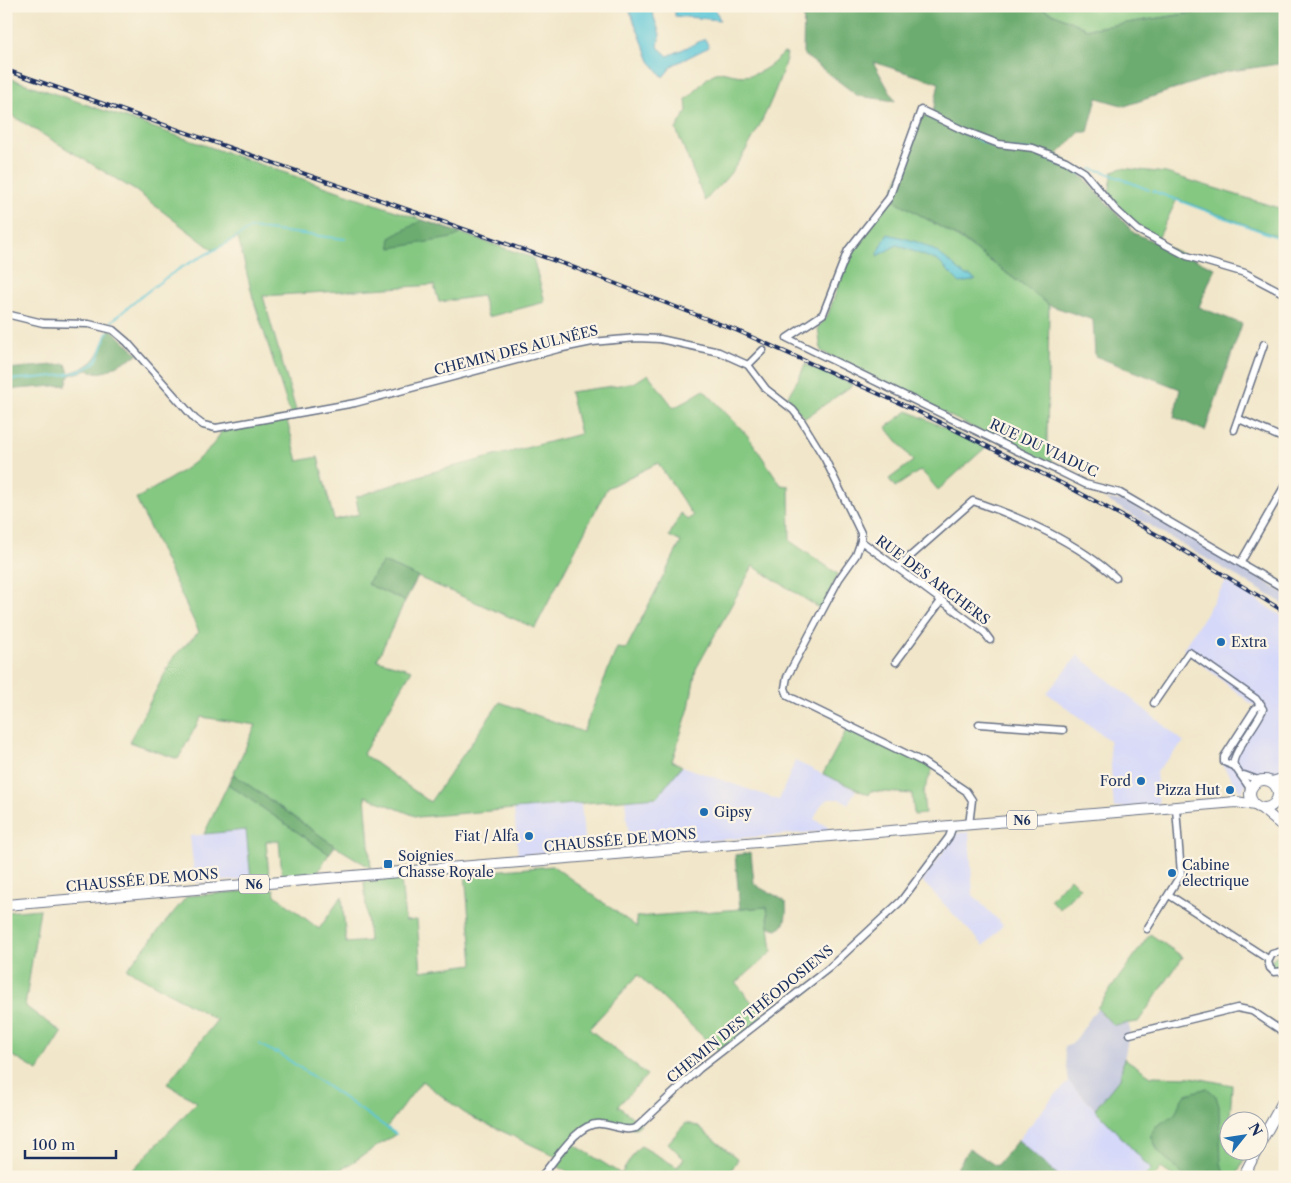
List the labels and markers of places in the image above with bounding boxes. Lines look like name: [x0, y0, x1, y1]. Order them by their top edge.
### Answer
place label: Extra: [1231, 633, 1268, 651]
marker: Extra: [1215, 636, 1227, 648]
place label: Ford: [1100, 772, 1131, 790]
marker: Ford: [1135, 775, 1147, 787]
place label: Pizza Hut: [1156, 781, 1220, 799]
marker: Pizza Hut: [1224, 784, 1236, 796]
place label: Gipsy: [714, 803, 752, 821]
marker: Gipsy: [698, 806, 710, 818]
place label: Fiat / Alfa: [454, 827, 520, 845]
marker: Fiat / Alfa: [523, 830, 535, 842]
place label: Soignies Chasse Royale: [398, 847, 494, 881]
place label: Cabine électrique: [1182, 856, 1249, 890]
marker: Soignies Chasse Royale: [382, 858, 394, 870]
marker: Cabine électrique: [1166, 867, 1178, 879]

